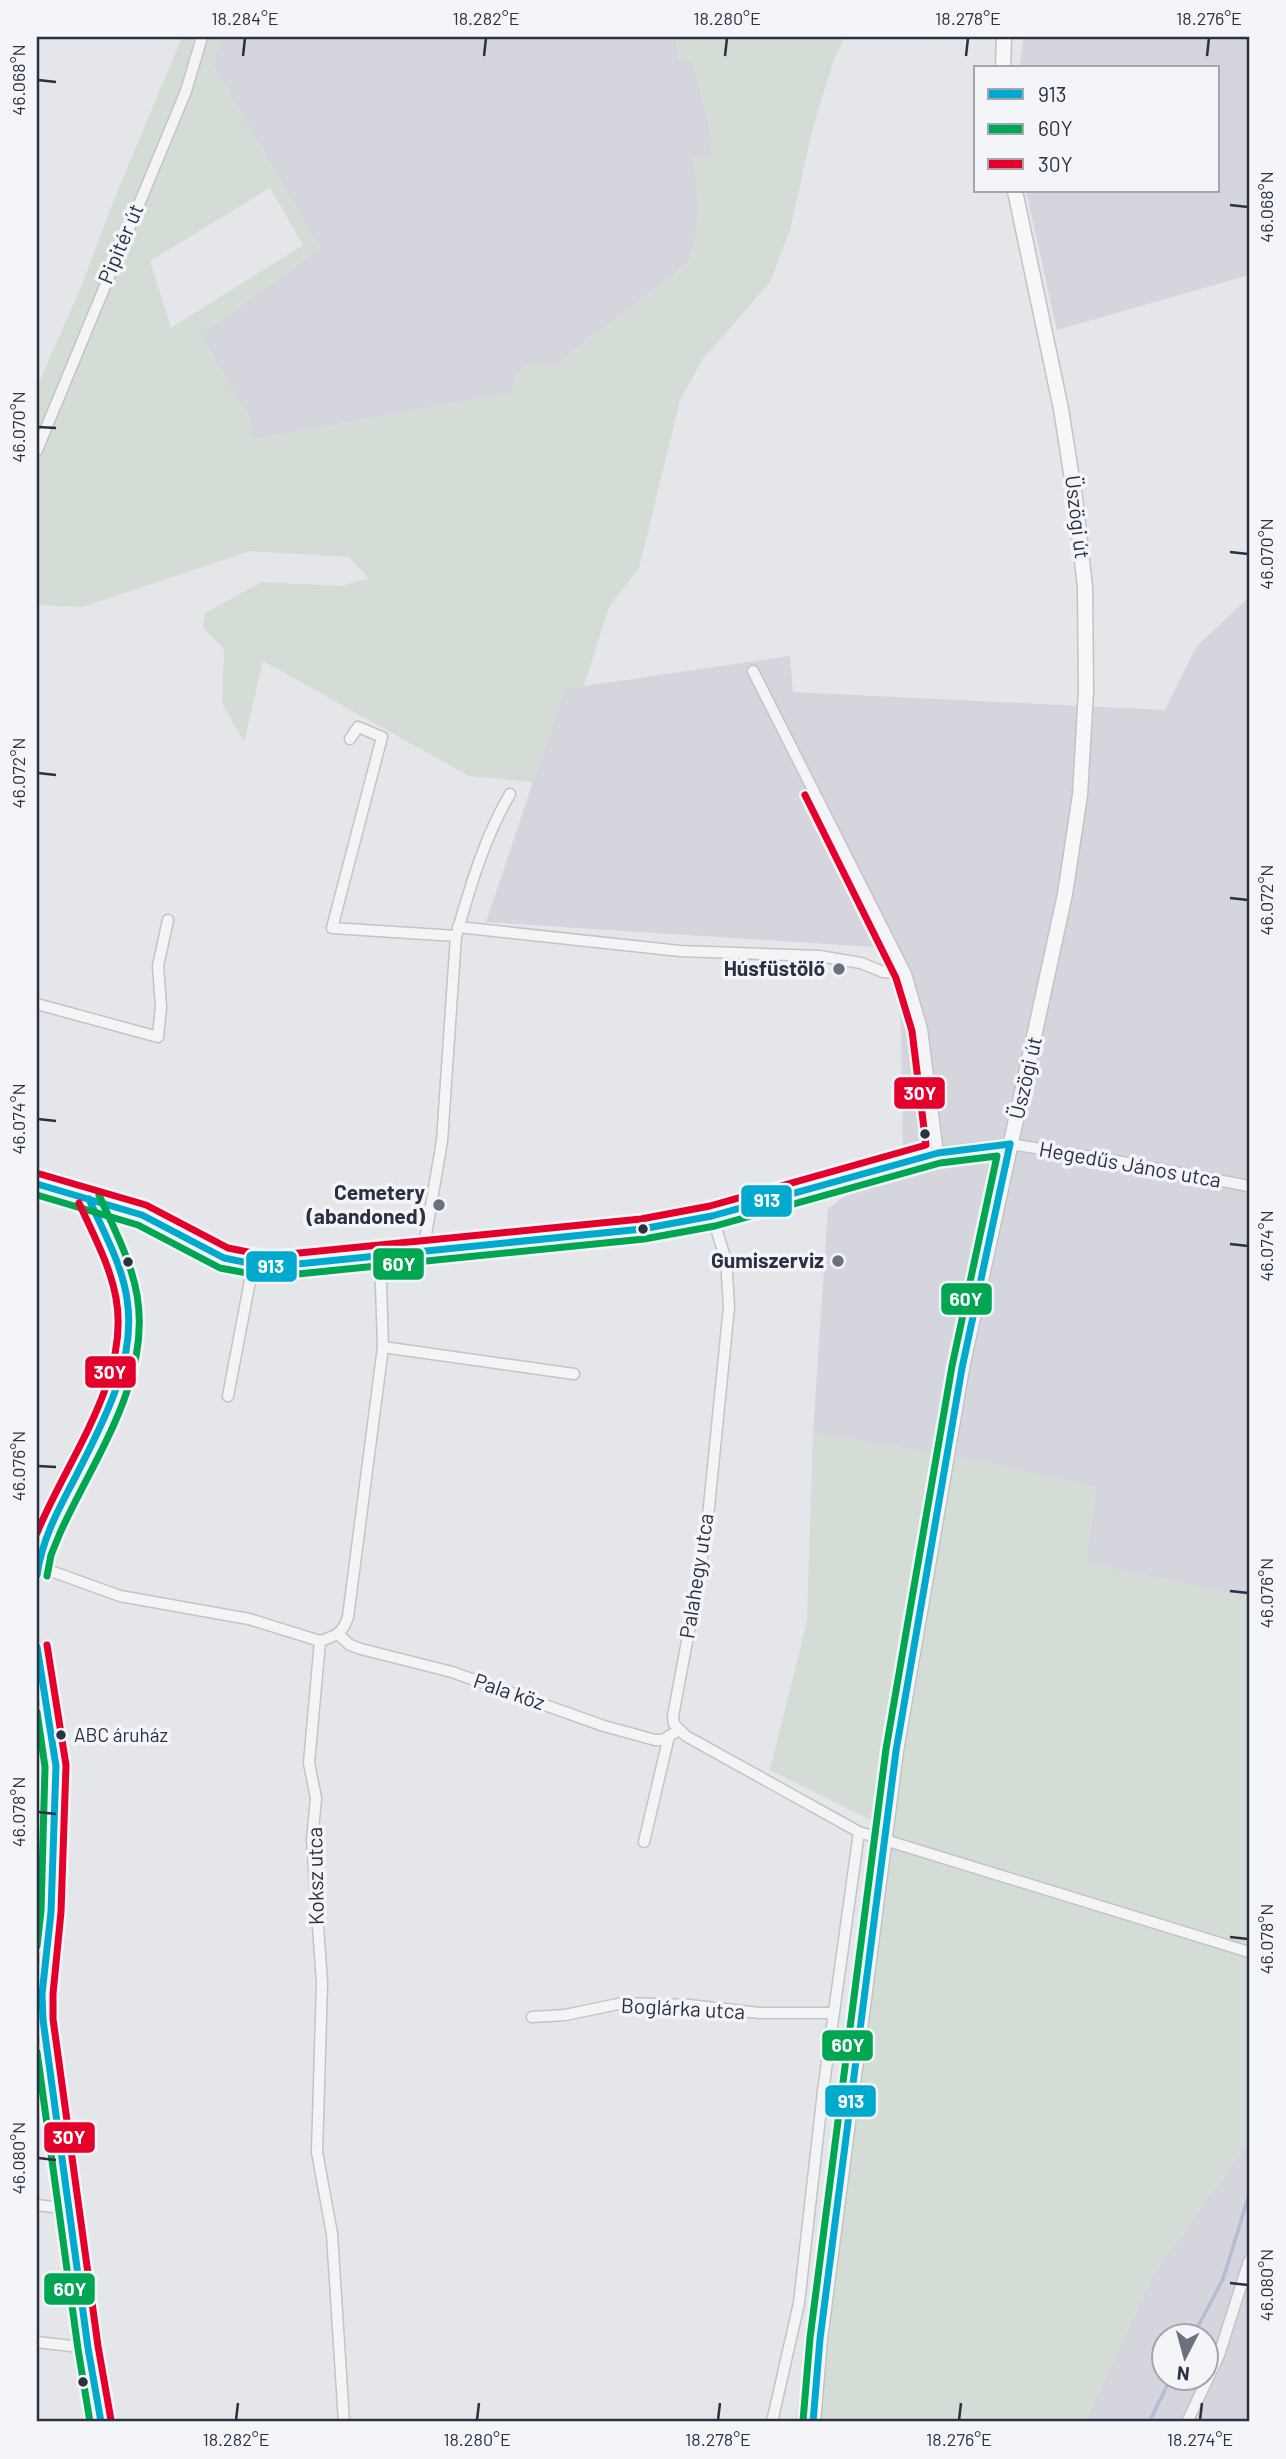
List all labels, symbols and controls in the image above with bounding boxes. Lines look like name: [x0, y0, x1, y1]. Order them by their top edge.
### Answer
text: 18.284°E: [211, 7, 279, 29]
text: 18.282°E: [452, 7, 520, 29]
text: 18.280°E: [693, 7, 761, 29]
text: 18.278°E: [935, 7, 1001, 29]
text: 18.276°E: [1176, 7, 1242, 29]
text: 46.068°N: [7, 44, 29, 116]
legend: [974, 66, 1220, 192]
text: 913: [1038, 81, 1067, 106]
text: 60Y: [1038, 115, 1073, 140]
text: 30Y: [1038, 151, 1073, 176]
text: 46.068°N: [1255, 171, 1277, 243]
street label: Pipitér út: [92, 200, 148, 287]
text: 46.070°N: [7, 391, 29, 463]
street label: Üszögi út: [1061, 474, 1096, 560]
text: 46.070°N: [1255, 518, 1277, 590]
text: 46.072°N: [7, 738, 29, 808]
text: 46.072°N: [1255, 865, 1277, 935]
place label: Húsfüstölő: [724, 955, 825, 980]
marker: Húsfüstölő: [831, 961, 847, 977]
street label: Üszögi út: [1003, 1034, 1046, 1121]
line badge: 30Y: [893, 1076, 946, 1110]
text: 30Y: [904, 1081, 937, 1104]
text: 46.074°N: [7, 1083, 29, 1155]
unlabelled marker: [918, 1127, 932, 1141]
street label: Hegedűs János utca: [1037, 1135, 1223, 1192]
place label: Cemetery (abandoned): [306, 1179, 426, 1228]
line badge: 913: [740, 1184, 793, 1218]
text: 913: [754, 1188, 780, 1211]
marker: Cemetery (abandoned): [431, 1197, 447, 1213]
text: 46.074°N: [1255, 1210, 1277, 1282]
unlabelled marker: [636, 1222, 650, 1236]
line badge: 60Y: [372, 1247, 425, 1281]
place label: Gumiszerviz: [711, 1247, 824, 1272]
line badge: 913: [245, 1250, 298, 1283]
text: 60Y: [383, 1252, 416, 1275]
marker: Gumiszerviz: [830, 1253, 846, 1269]
text: 913: [258, 1254, 284, 1277]
unlabelled marker: [121, 1255, 135, 1269]
line badge: 60Y: [940, 1282, 993, 1316]
text: 60Y: [950, 1287, 983, 1310]
line badge: 30Y: [84, 1355, 137, 1389]
text: 30Y: [94, 1360, 127, 1383]
text: 46.076°N: [7, 1431, 29, 1501]
street label: Palahegy utca: [673, 1511, 718, 1640]
text: 46.076°N: [1255, 1558, 1277, 1628]
street label: Pala köz: [471, 1667, 548, 1714]
place label: ABC áruház: [74, 1723, 168, 1746]
marker: ABC áruház: [54, 1728, 68, 1742]
text: 46.078°N: [7, 1777, 29, 1847]
street label: Koksz utca: [301, 1827, 328, 1925]
text: 46.078°N: [1255, 1904, 1277, 1974]
street label: Boglárka utca: [620, 1992, 746, 2023]
line badge: 60Y: [821, 2029, 874, 2062]
text: 60Y: [832, 2033, 865, 2056]
line badge: 913: [824, 2084, 877, 2118]
text: 913: [838, 2089, 864, 2112]
line badge: 30Y: [43, 2121, 96, 2154]
text: 46.080°N: [7, 2122, 29, 2194]
text: 30Y: [53, 2125, 86, 2148]
text: 46.080°N: [1255, 2249, 1277, 2321]
line badge: 60Y: [43, 2272, 96, 2306]
text: 60Y: [54, 2277, 87, 2300]
north arrow: [1150, 2322, 1220, 2392]
text: N: [1176, 2362, 1191, 2387]
unlabelled marker: [76, 2375, 90, 2389]
text: 18.282°E: [202, 2428, 270, 2450]
text: 18.280°E: [443, 2428, 511, 2450]
text: 18.278°E: [685, 2428, 751, 2450]
text: 18.276°E: [926, 2428, 992, 2450]
text: 18.274°E: [1167, 2428, 1233, 2450]

